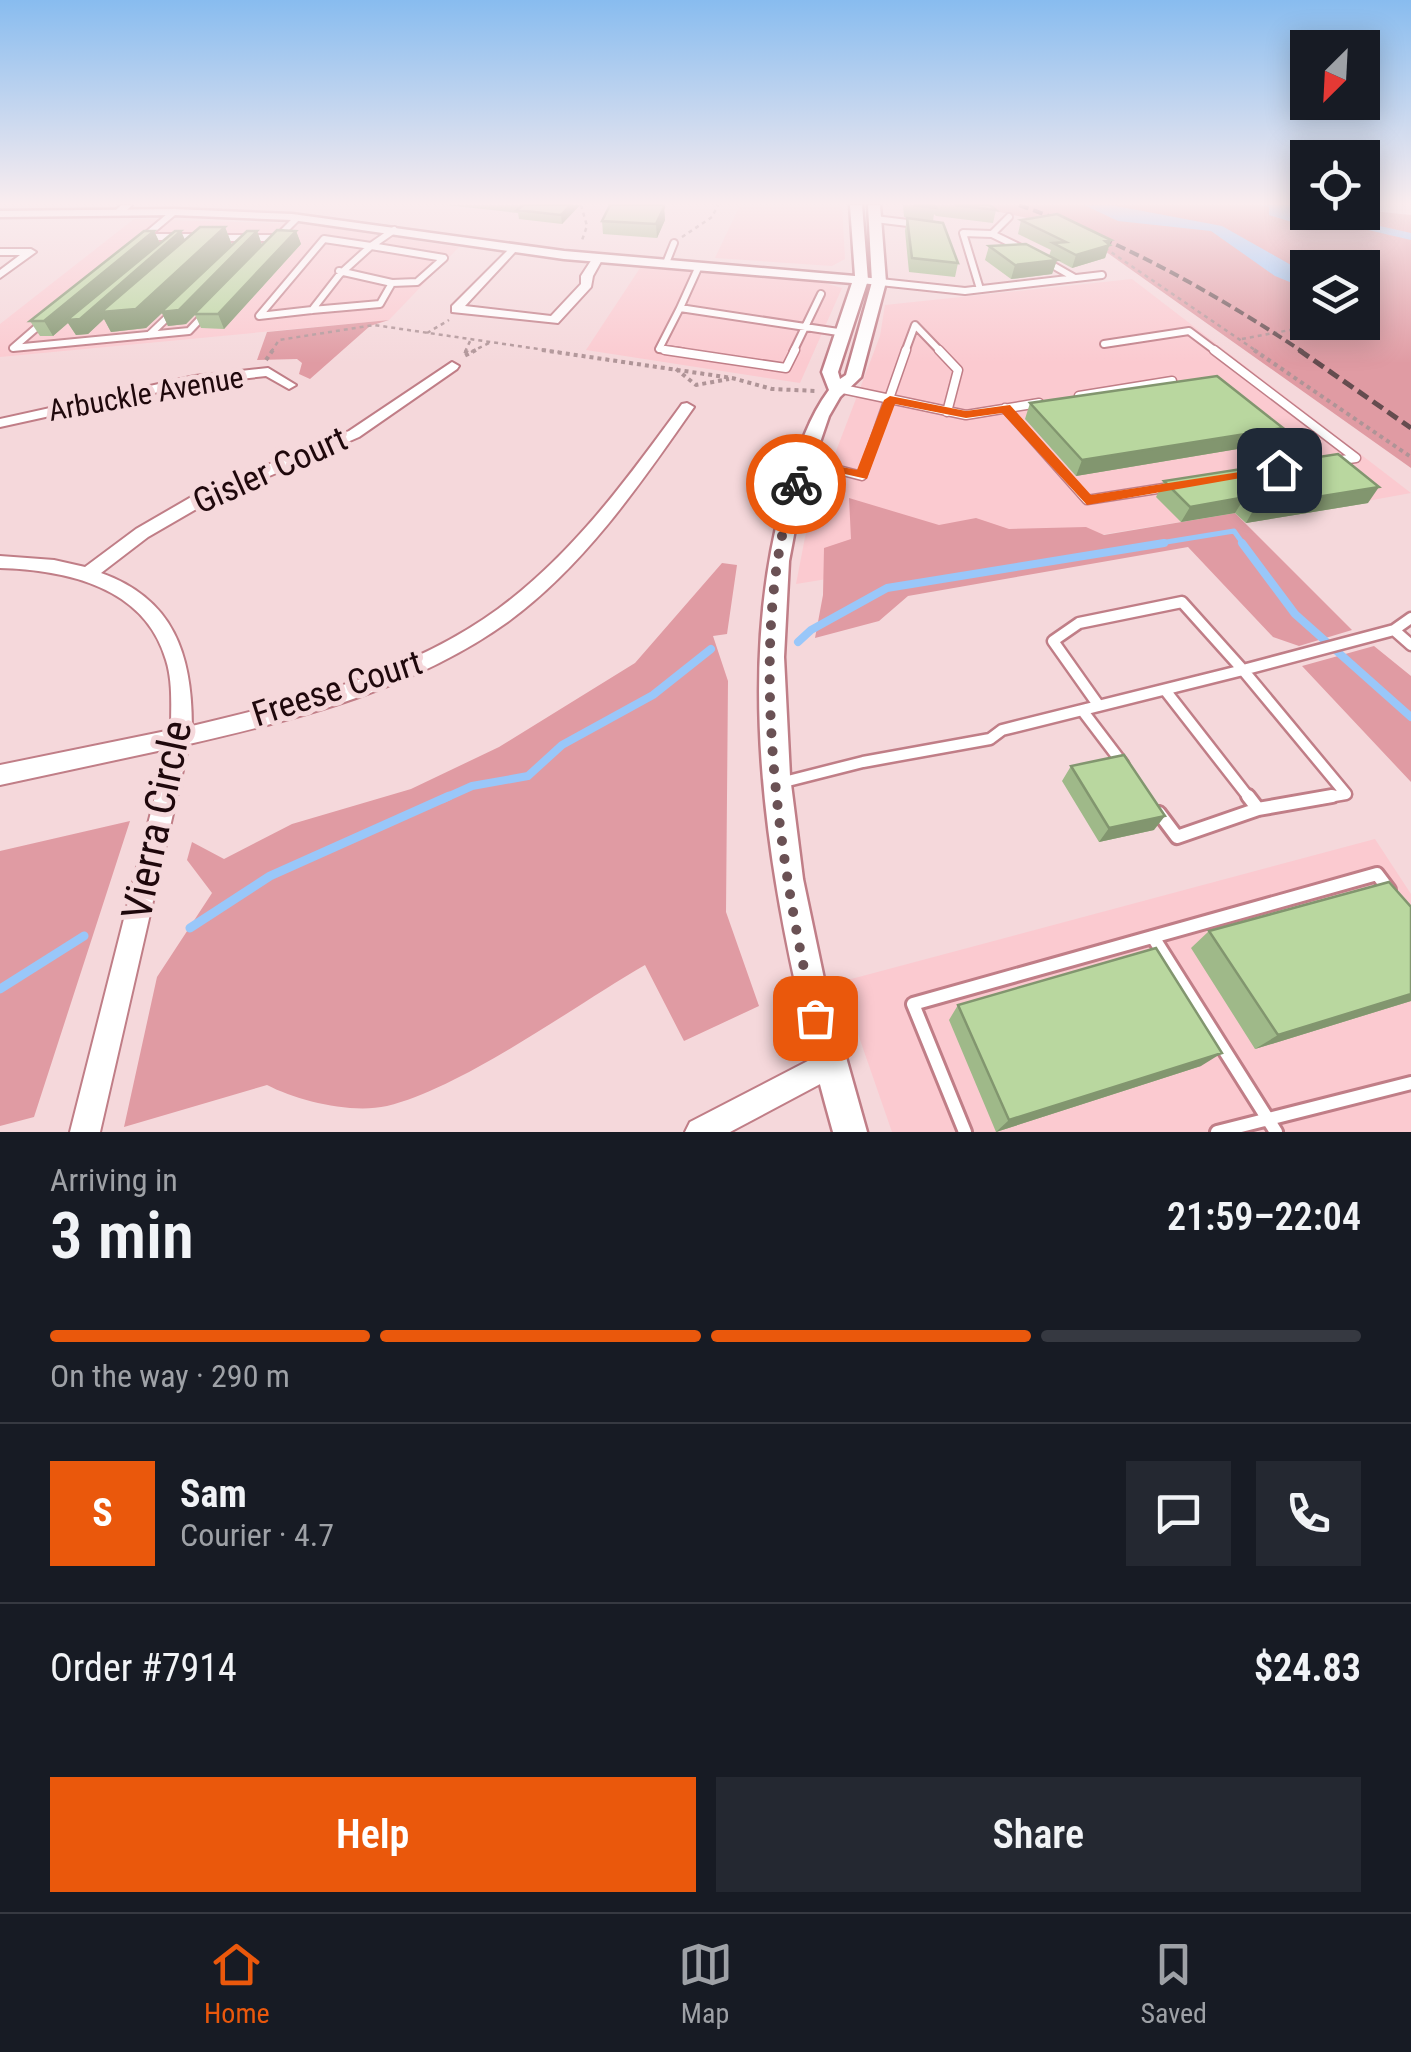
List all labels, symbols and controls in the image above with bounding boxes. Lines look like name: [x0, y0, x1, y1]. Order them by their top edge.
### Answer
north arrow: [1290, 30, 1380, 120]
map controls: [1290, 30, 1380, 340]
button: locate: [1290, 140, 1380, 230]
button: layers: [1290, 250, 1380, 340]
street label: Arbuckle Avenue: [46, 359, 246, 428]
street label: Gisler Court: [187, 418, 353, 523]
pin: [1237, 428, 1322, 513]
courier: [746, 434, 846, 534]
icon: home: [1252, 443, 1307, 498]
icon: bike: [769, 457, 824, 512]
street label: Freese Court: [247, 642, 427, 735]
street label: Vierra Circle: [112, 716, 201, 924]
pin: [773, 976, 858, 1061]
icon: bag: [788, 991, 843, 1046]
text: Arriving in: [50, 1161, 178, 1199]
text: 21:59–22:04: [1167, 1195, 1361, 1239]
text: 3 min: [50, 1198, 194, 1274]
text: On the way · 290 m: [50, 1357, 290, 1395]
button: chat: [1126, 1461, 1231, 1566]
button: phone: [1256, 1461, 1361, 1566]
text: Sam: [180, 1472, 247, 1516]
text: S: [92, 1491, 113, 1535]
text: Courier · 4.7: [180, 1516, 334, 1554]
text: Order #7914: [50, 1646, 237, 1690]
text: $24.83: [1254, 1646, 1361, 1690]
button: Help: [50, 1777, 696, 1892]
button: Share: [716, 1777, 1361, 1892]
tab: Home: [204, 1937, 270, 2030]
tab: Map: [678, 1937, 733, 2030]
tab: Saved: [1140, 1937, 1207, 2030]

